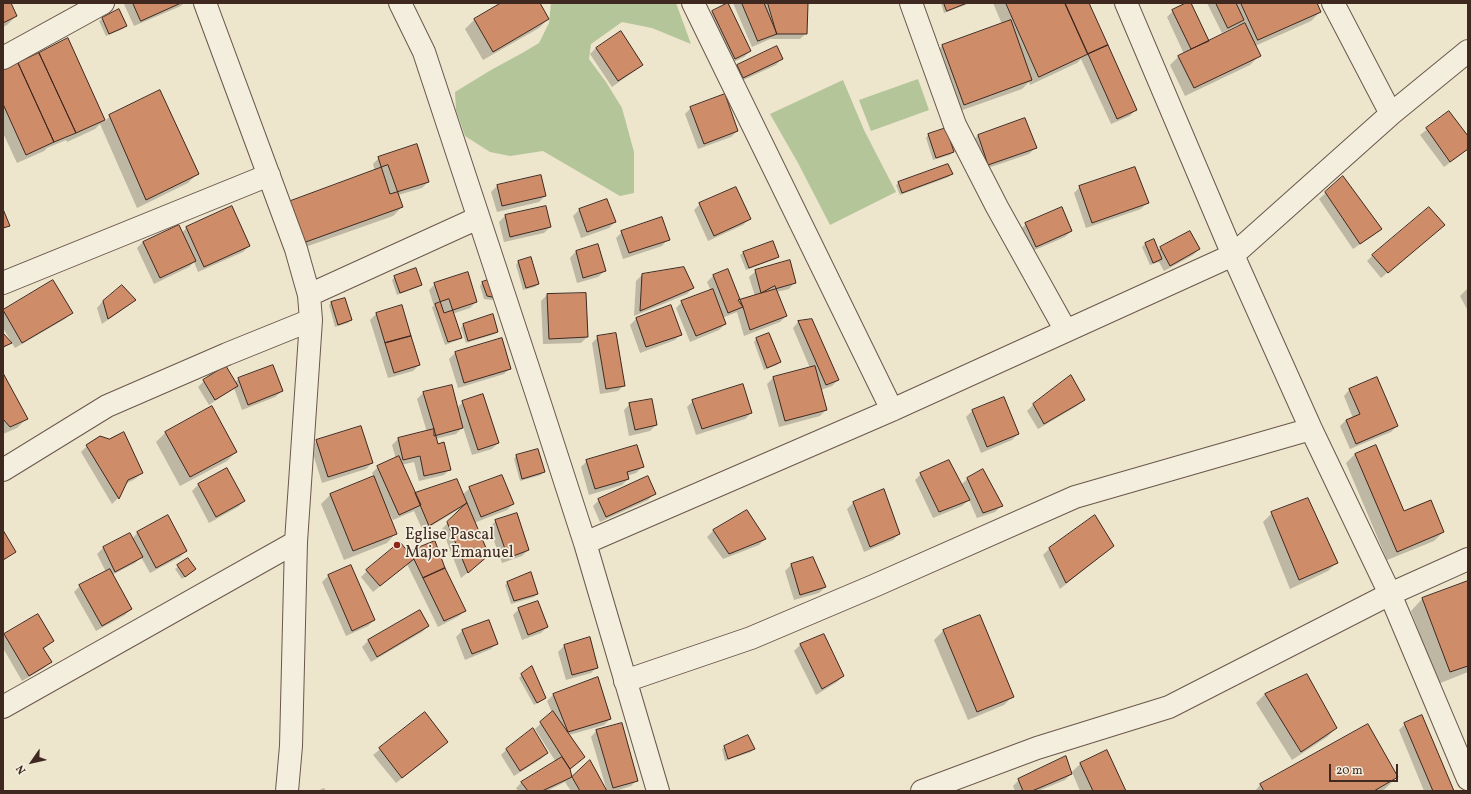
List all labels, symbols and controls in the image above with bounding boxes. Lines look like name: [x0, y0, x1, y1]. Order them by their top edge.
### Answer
place label: Eglise Pascal Major Emanuel: [405, 526, 513, 564]
marker: Eglise Pascal Major Emanuel: [392, 540, 402, 550]
north arrow: [12, 742, 52, 782]
scale bar: [1331, 756, 1400, 782]
text: N: [13, 761, 30, 777]
text: 20 m: [1336, 763, 1363, 779]

